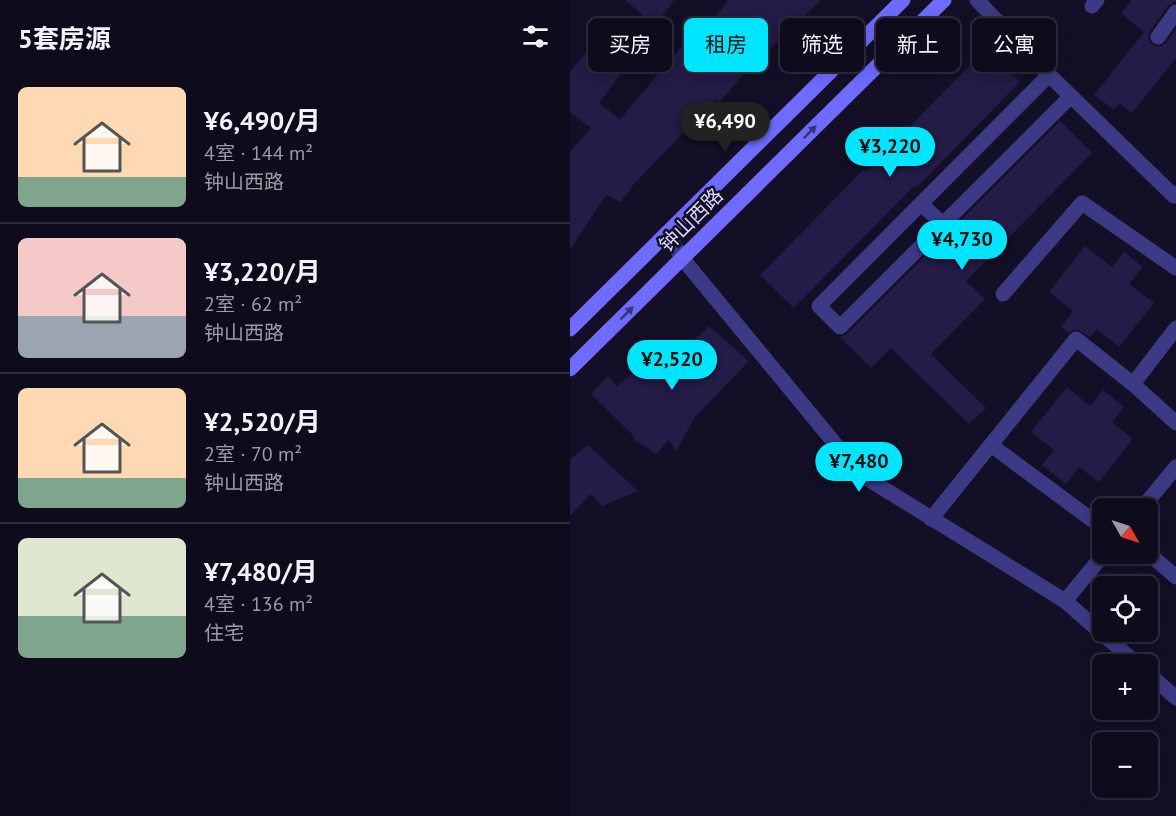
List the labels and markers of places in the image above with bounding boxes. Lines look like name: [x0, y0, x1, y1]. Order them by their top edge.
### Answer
pin: ¥6,490: [676, 102, 774, 153]
pin: ¥3,220: [841, 127, 939, 178]
pin: ¥4,730: [913, 220, 1011, 271]
pin: ¥2,520: [623, 340, 721, 391]
pin: ¥7,480: [810, 442, 908, 493]

